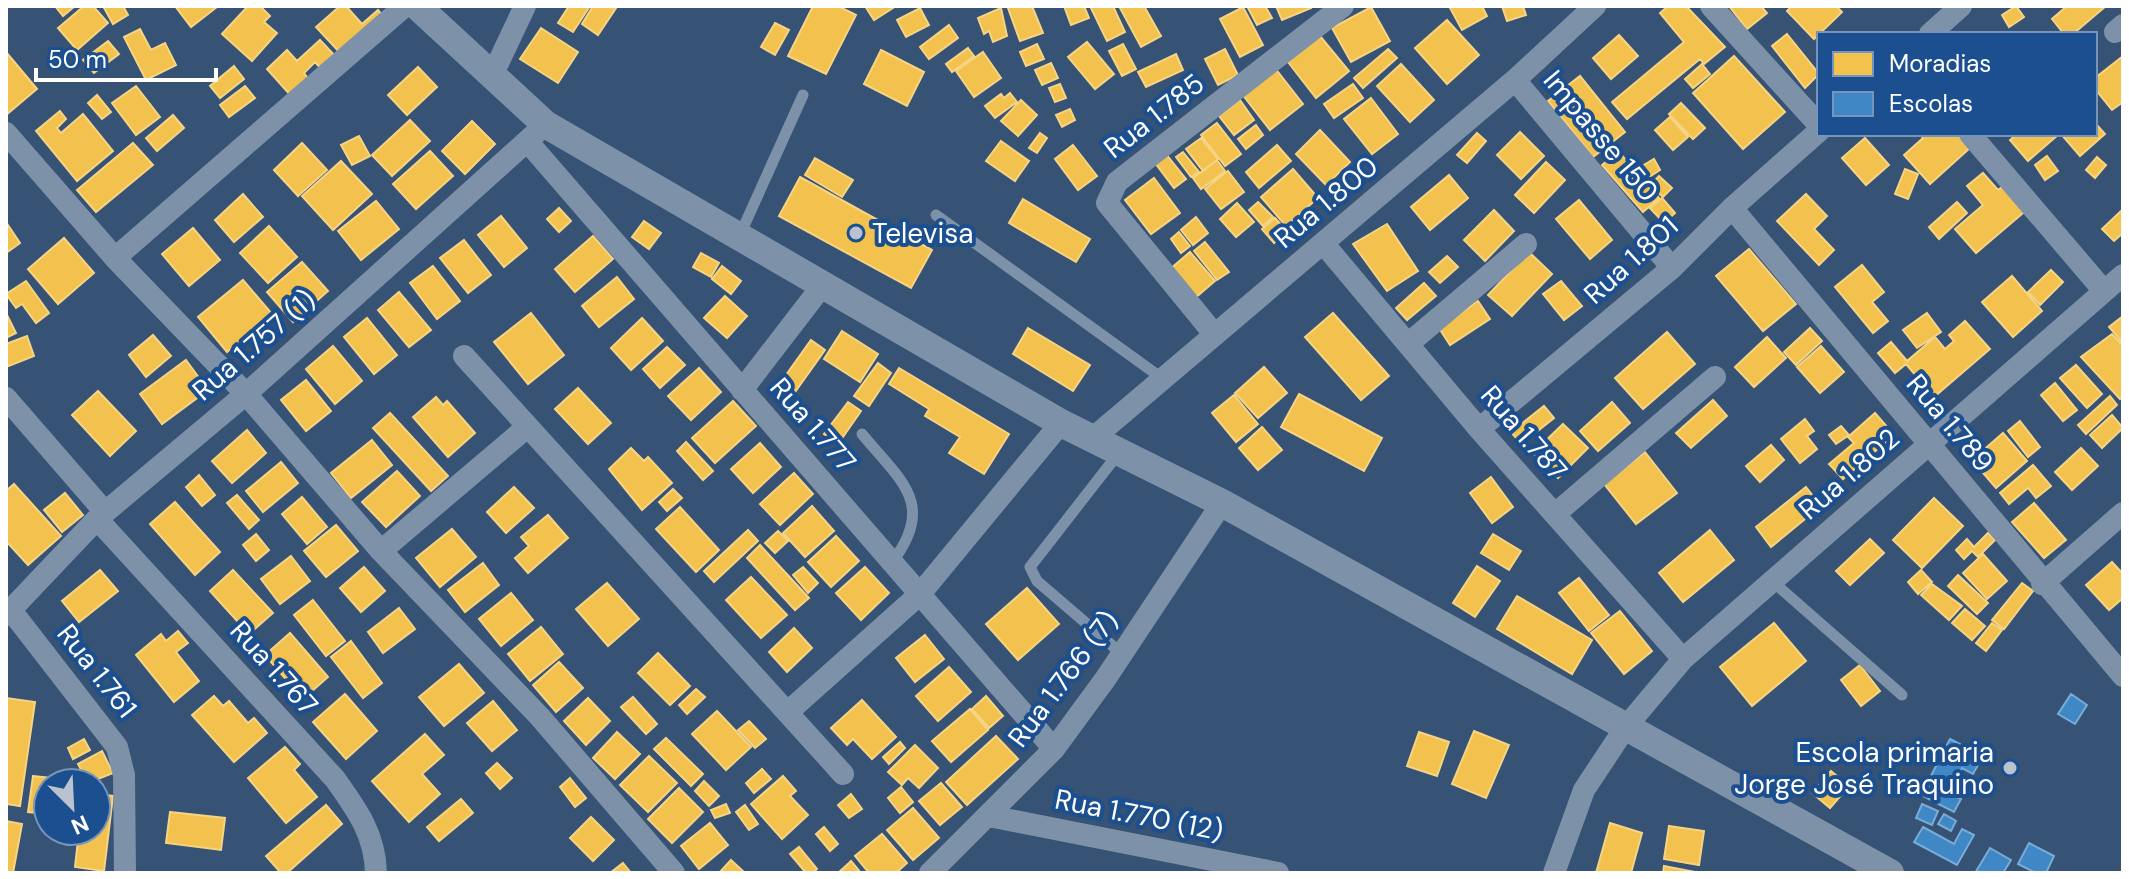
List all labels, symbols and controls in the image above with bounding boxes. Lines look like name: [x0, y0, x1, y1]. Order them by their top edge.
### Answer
scale bar: [36, 32, 216, 82]
legend: [1817, 32, 2097, 136]
text: 50 m: [48, 44, 107, 75]
text: Moradias: [1889, 48, 1991, 79]
street label: Impasse 150: [1535, 63, 1667, 209]
street label: Rua 1.785: [1096, 65, 1212, 167]
text: Escolas: [1889, 88, 1973, 119]
street label: Rua 1.800: [1266, 148, 1386, 256]
street label: Rua 1.801: [1576, 208, 1686, 312]
place label: Televisa: [872, 215, 973, 252]
marker: Televisa: [847, 224, 865, 242]
street label: Rua 1.757 (1): [185, 281, 323, 409]
street label: Rua 1.789: [1898, 366, 2002, 480]
street label: Rua 1.777: [762, 370, 864, 480]
street label: Rua 1.787: [1472, 378, 1576, 488]
street label: Rua 1.802: [1791, 420, 1907, 528]
street label: Rua 1.766 (7): [1000, 603, 1126, 755]
street label: Rua 1.767: [222, 613, 326, 723]
street label: Rua 1.761: [49, 617, 145, 725]
place label: Escola primaria Jorge José Traquino: [1734, 734, 1994, 803]
marker: Escola primaria Jorge José Traquino: [2001, 759, 2019, 777]
north arrow: [32, 767, 112, 847]
street label: Rua 1.770 (12): [1052, 781, 1226, 849]
text: N: [67, 808, 93, 841]

